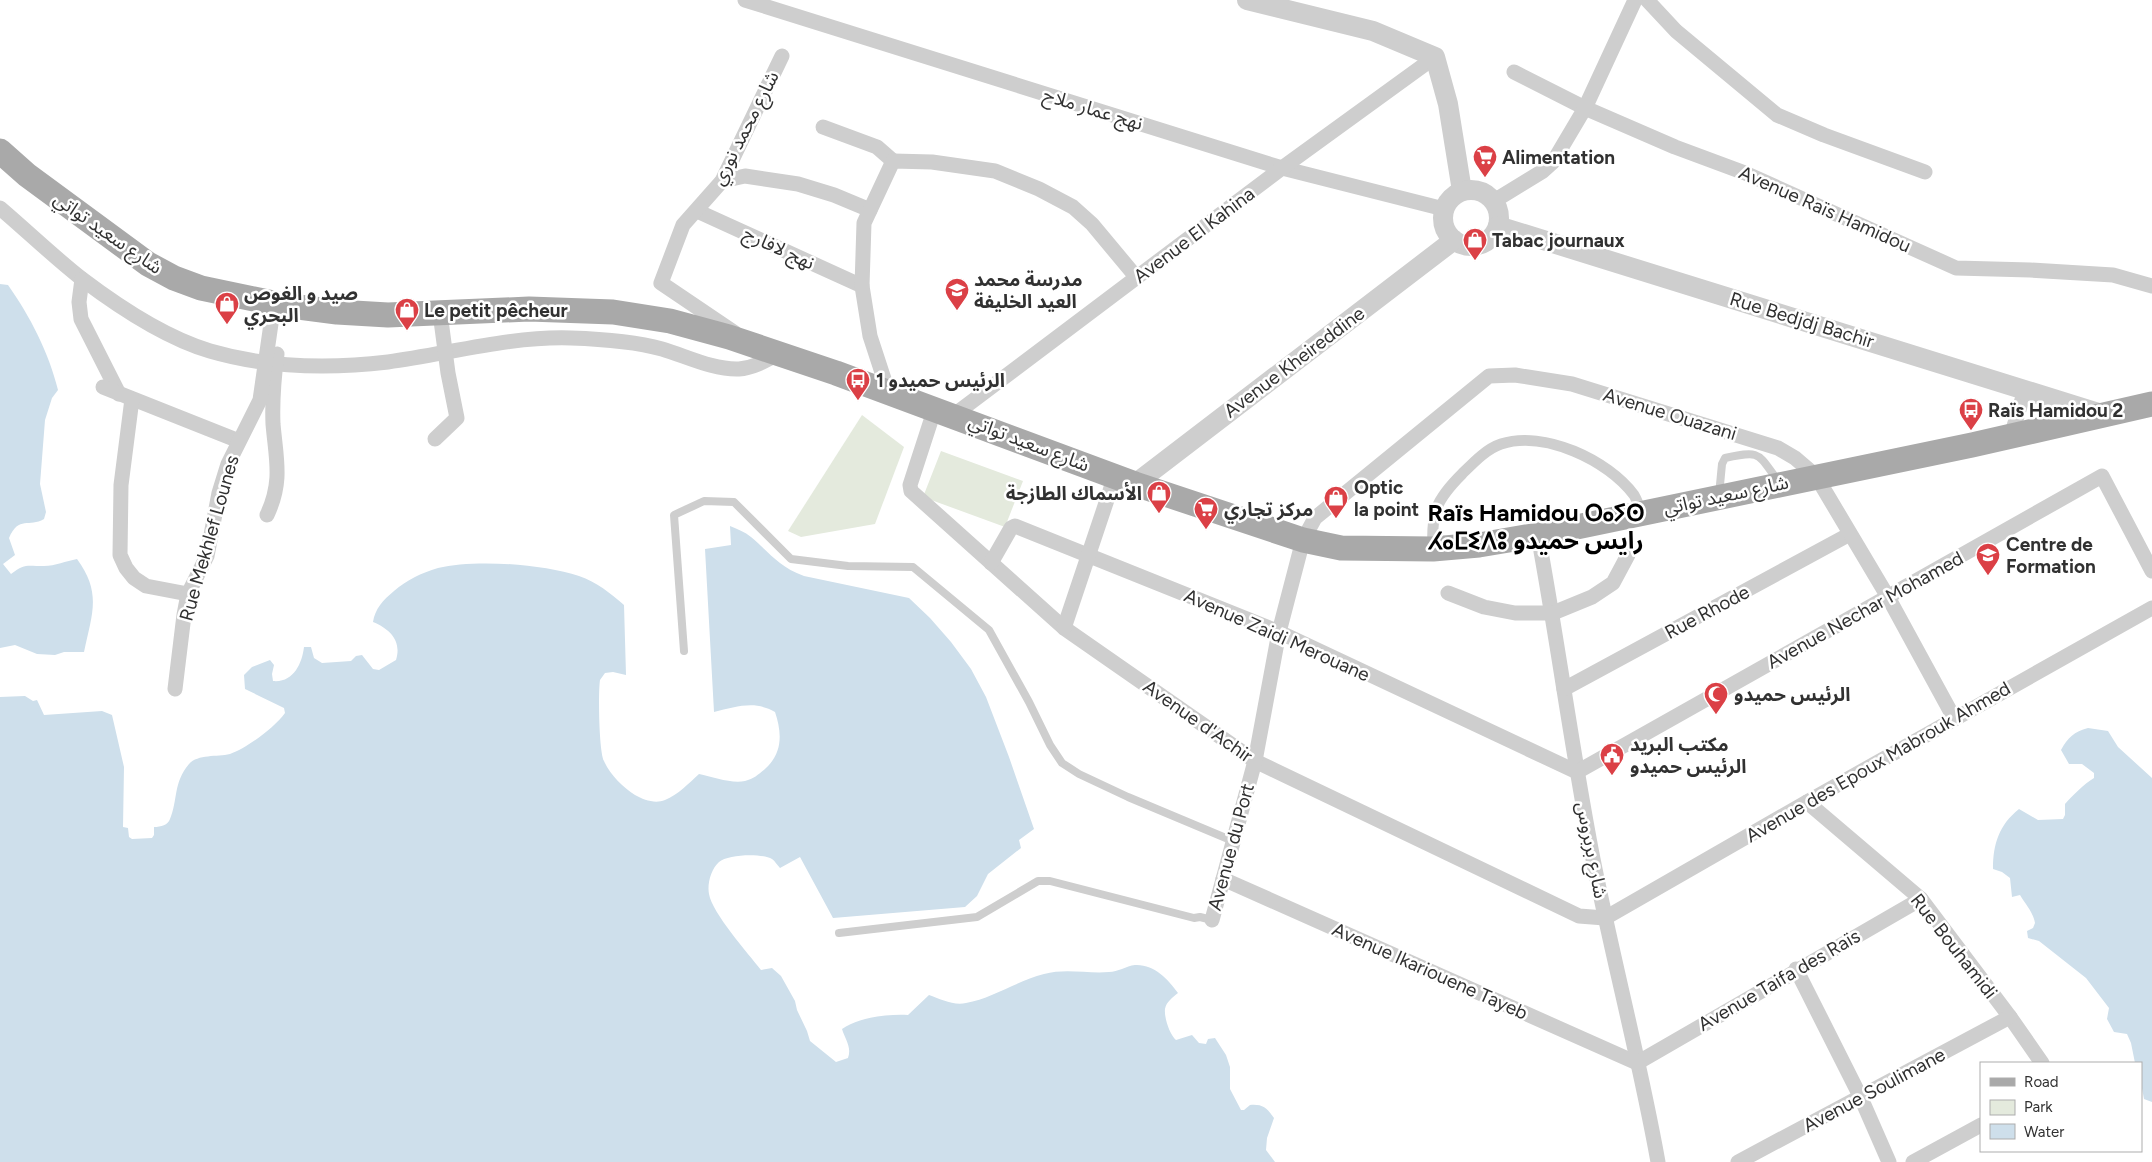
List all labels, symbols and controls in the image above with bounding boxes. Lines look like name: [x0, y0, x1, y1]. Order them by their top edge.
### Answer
street label: شارع محمد نوري: [706, 67, 787, 190]
street label: نهج عمار ملاح: [1040, 83, 1146, 138]
supermarket icon: Alimentation: [1472, 144, 1498, 178]
place label: Alimentation: [1502, 146, 1615, 169]
street label: Avenue Raïs Hamidou: [1735, 161, 1915, 257]
street label: Avenue El Kahina: [1129, 182, 1259, 288]
street label: شارع سعيد تواتي: [47, 187, 167, 282]
street label: نهج لافارج: [738, 222, 818, 277]
shop icon: Tabac journaux: [1462, 227, 1488, 261]
place label: Tabac journaux: [1492, 229, 1625, 252]
place label: مدرسة محمد العيد الخليفة: [974, 268, 1082, 313]
school or university icon: مدرسة محمد العيد الخليفة: [944, 277, 970, 311]
place label: صيد و الغوص البحري: [244, 282, 358, 330]
street label: Rue Bedjdj Bachir: [1727, 287, 1878, 353]
shop icon: صيد و الغوص البحري: [214, 291, 240, 325]
shop icon: Le petit pêcheur: [394, 297, 420, 331]
place label: Le petit pêcheur: [424, 299, 568, 322]
street label: Avenue Kheireddine: [1219, 302, 1369, 422]
bus stop icon: الرئيس حميدو 1: [845, 367, 871, 401]
place label: الرئيس حميدو 1: [876, 369, 1005, 392]
street label: Avenue Ouazani: [1601, 383, 1739, 445]
bus stop icon: Raïs Hamidou 2: [1958, 397, 1984, 431]
place label: Raïs Hamidou 2: [1988, 399, 2123, 422]
street label: شارع سعيد تواتي: [964, 409, 1093, 480]
street label: Rue Mekhlef Lounes: [174, 452, 244, 624]
street label: شارع سعيد تواتي: [1661, 471, 1791, 523]
place label: Optic la point: [1354, 476, 1420, 521]
shop icon: الأسماك الطازجة: [1146, 480, 1172, 514]
place label: الأسماك الطازجة: [1006, 481, 1142, 505]
shop icon: Optic la point: [1323, 485, 1349, 519]
supermarket icon: مركز تجاري: [1193, 496, 1219, 530]
place label: مركز تجاري: [1224, 498, 1313, 524]
district label: Raïs Hamidou ⵔⴰⵢⵙ ⵃⴰⵎⵉⴷⵓ رایس حمیدو: [1427, 498, 1645, 555]
place label: Centre de Formation: [2006, 533, 2096, 578]
school or university icon: Centre de Formation: [1975, 542, 2001, 576]
street label: Avenue Nechar Mohamed: [1763, 546, 1967, 674]
street label: Rue Rhode: [1661, 580, 1753, 644]
street label: Avenue Zaidi Merouane: [1181, 584, 1373, 686]
street label: Avenue d'Achir: [1139, 675, 1258, 768]
street label: Avenue des Epoux Mabrouk Ahmed: [1742, 677, 2014, 847]
mosque icon: الرئيس حميدو: [1703, 681, 1729, 715]
place label: الرئيس حميدو: [1734, 683, 1850, 706]
place label: مكتب البريد الرئيس حميدو: [1630, 733, 1746, 778]
public building icon: مكتب البريد الرئيس حميدو: [1599, 742, 1625, 776]
street label: Avenue du Port: [1203, 781, 1259, 913]
street label: شارع بربروس: [1569, 800, 1613, 901]
street label: Rue Bouhamidi: [1906, 889, 2002, 1003]
street label: Avenue Ikariouene Tayeb: [1329, 917, 1531, 1025]
street label: Avenue Taifa des Raïs: [1694, 924, 1864, 1036]
street label: Avenue Soulimane: [1799, 1043, 1949, 1137]
legend: [1980, 1062, 2142, 1152]
text: Road: [2024, 1073, 2059, 1091]
text: Park: [2024, 1098, 2053, 1116]
text: Water: [2024, 1123, 2064, 1141]

